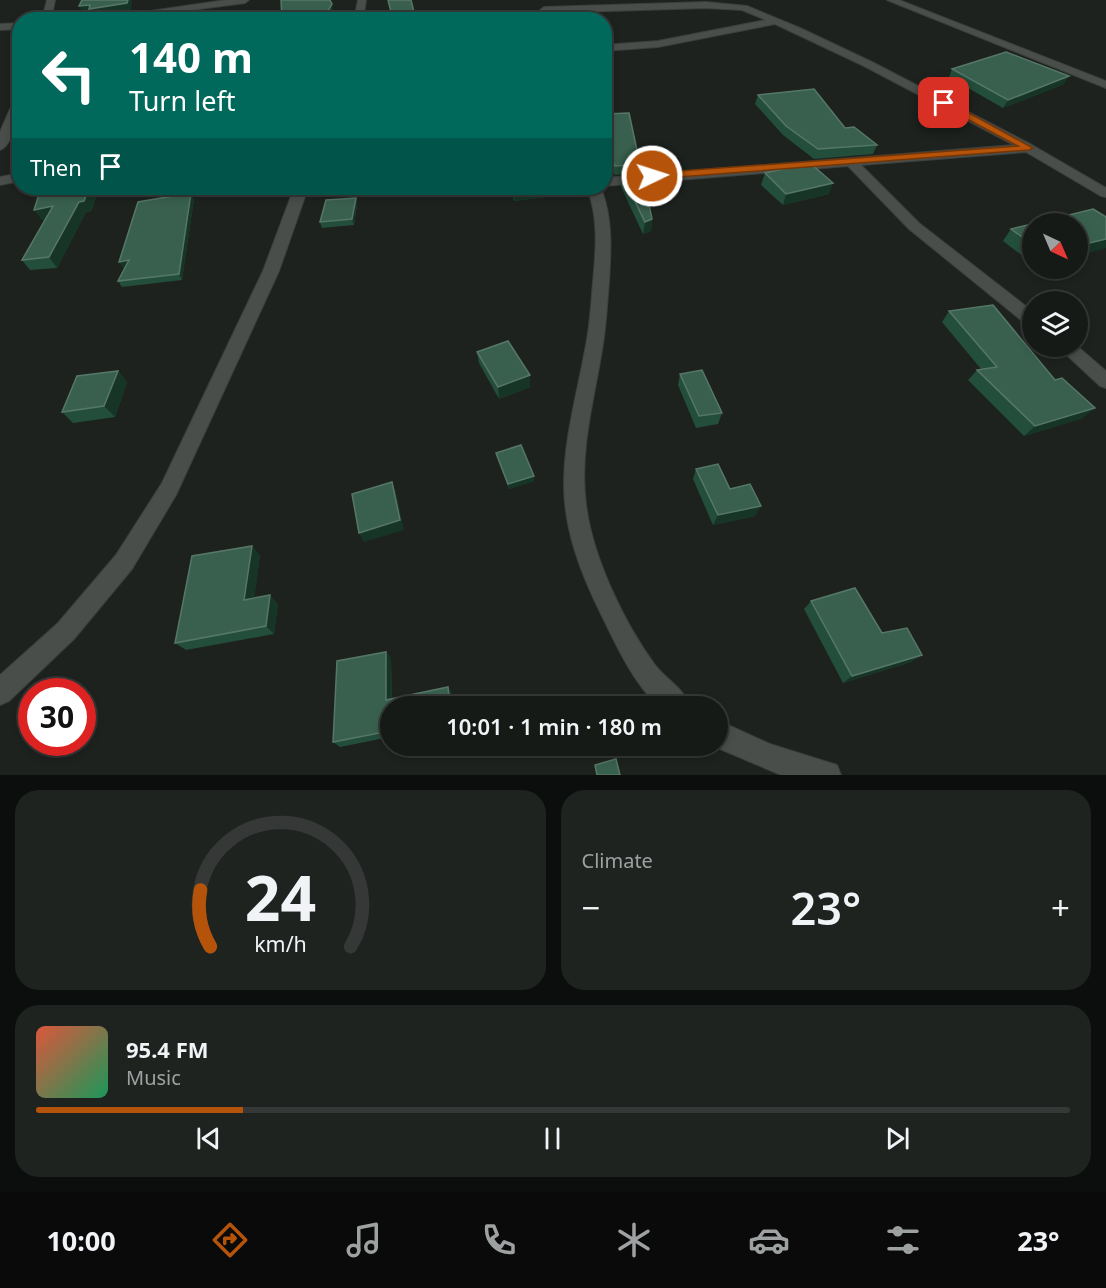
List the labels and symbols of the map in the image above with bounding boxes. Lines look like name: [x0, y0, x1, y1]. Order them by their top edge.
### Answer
pin: [918, 77, 969, 128]
position arrow: [620, 144, 684, 208]
north arrow: [1022, 213, 1088, 279]
speed limit sign: 30: [18, 678, 96, 756]

